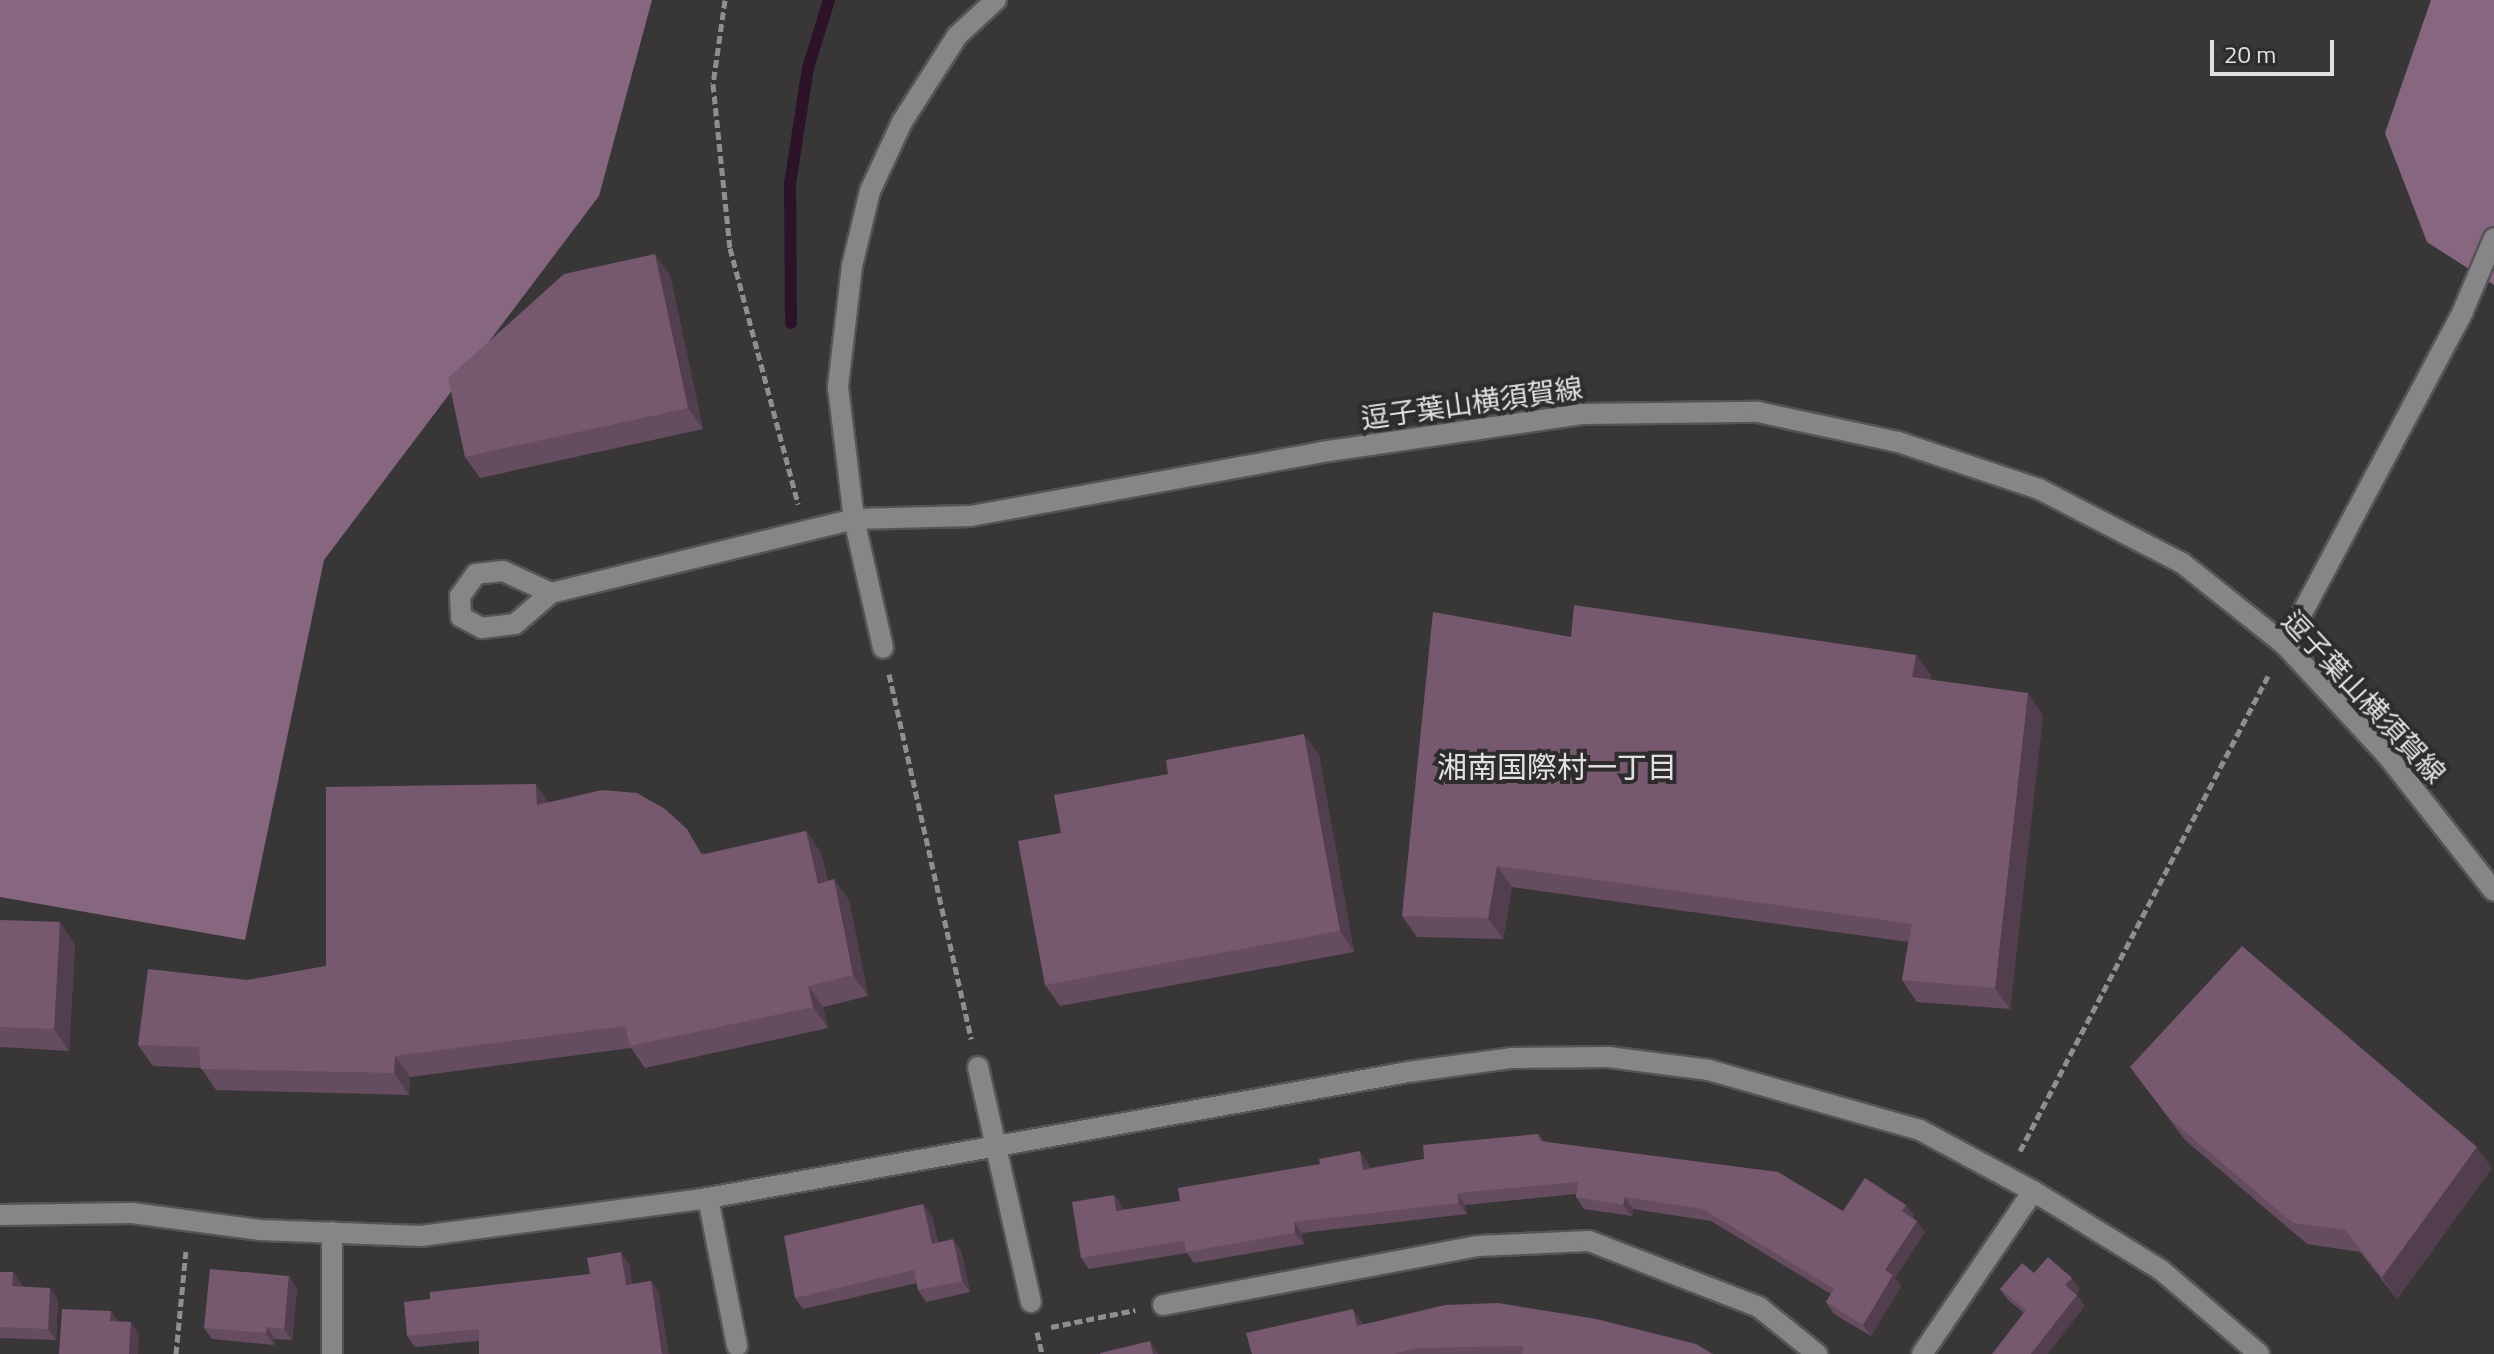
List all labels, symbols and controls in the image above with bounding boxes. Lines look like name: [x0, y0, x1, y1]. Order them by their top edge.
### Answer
scale bar: [2214, 24, 2338, 74]
text: 20 m: [2224, 36, 2276, 72]
street label: 逗子葉山横須賀線: [1359, 371, 1585, 435]
street label: 逗子葉山横須賀線: [2275, 604, 2453, 790]
district label: 湘南国際村一丁目: [1437, 749, 1677, 785]

